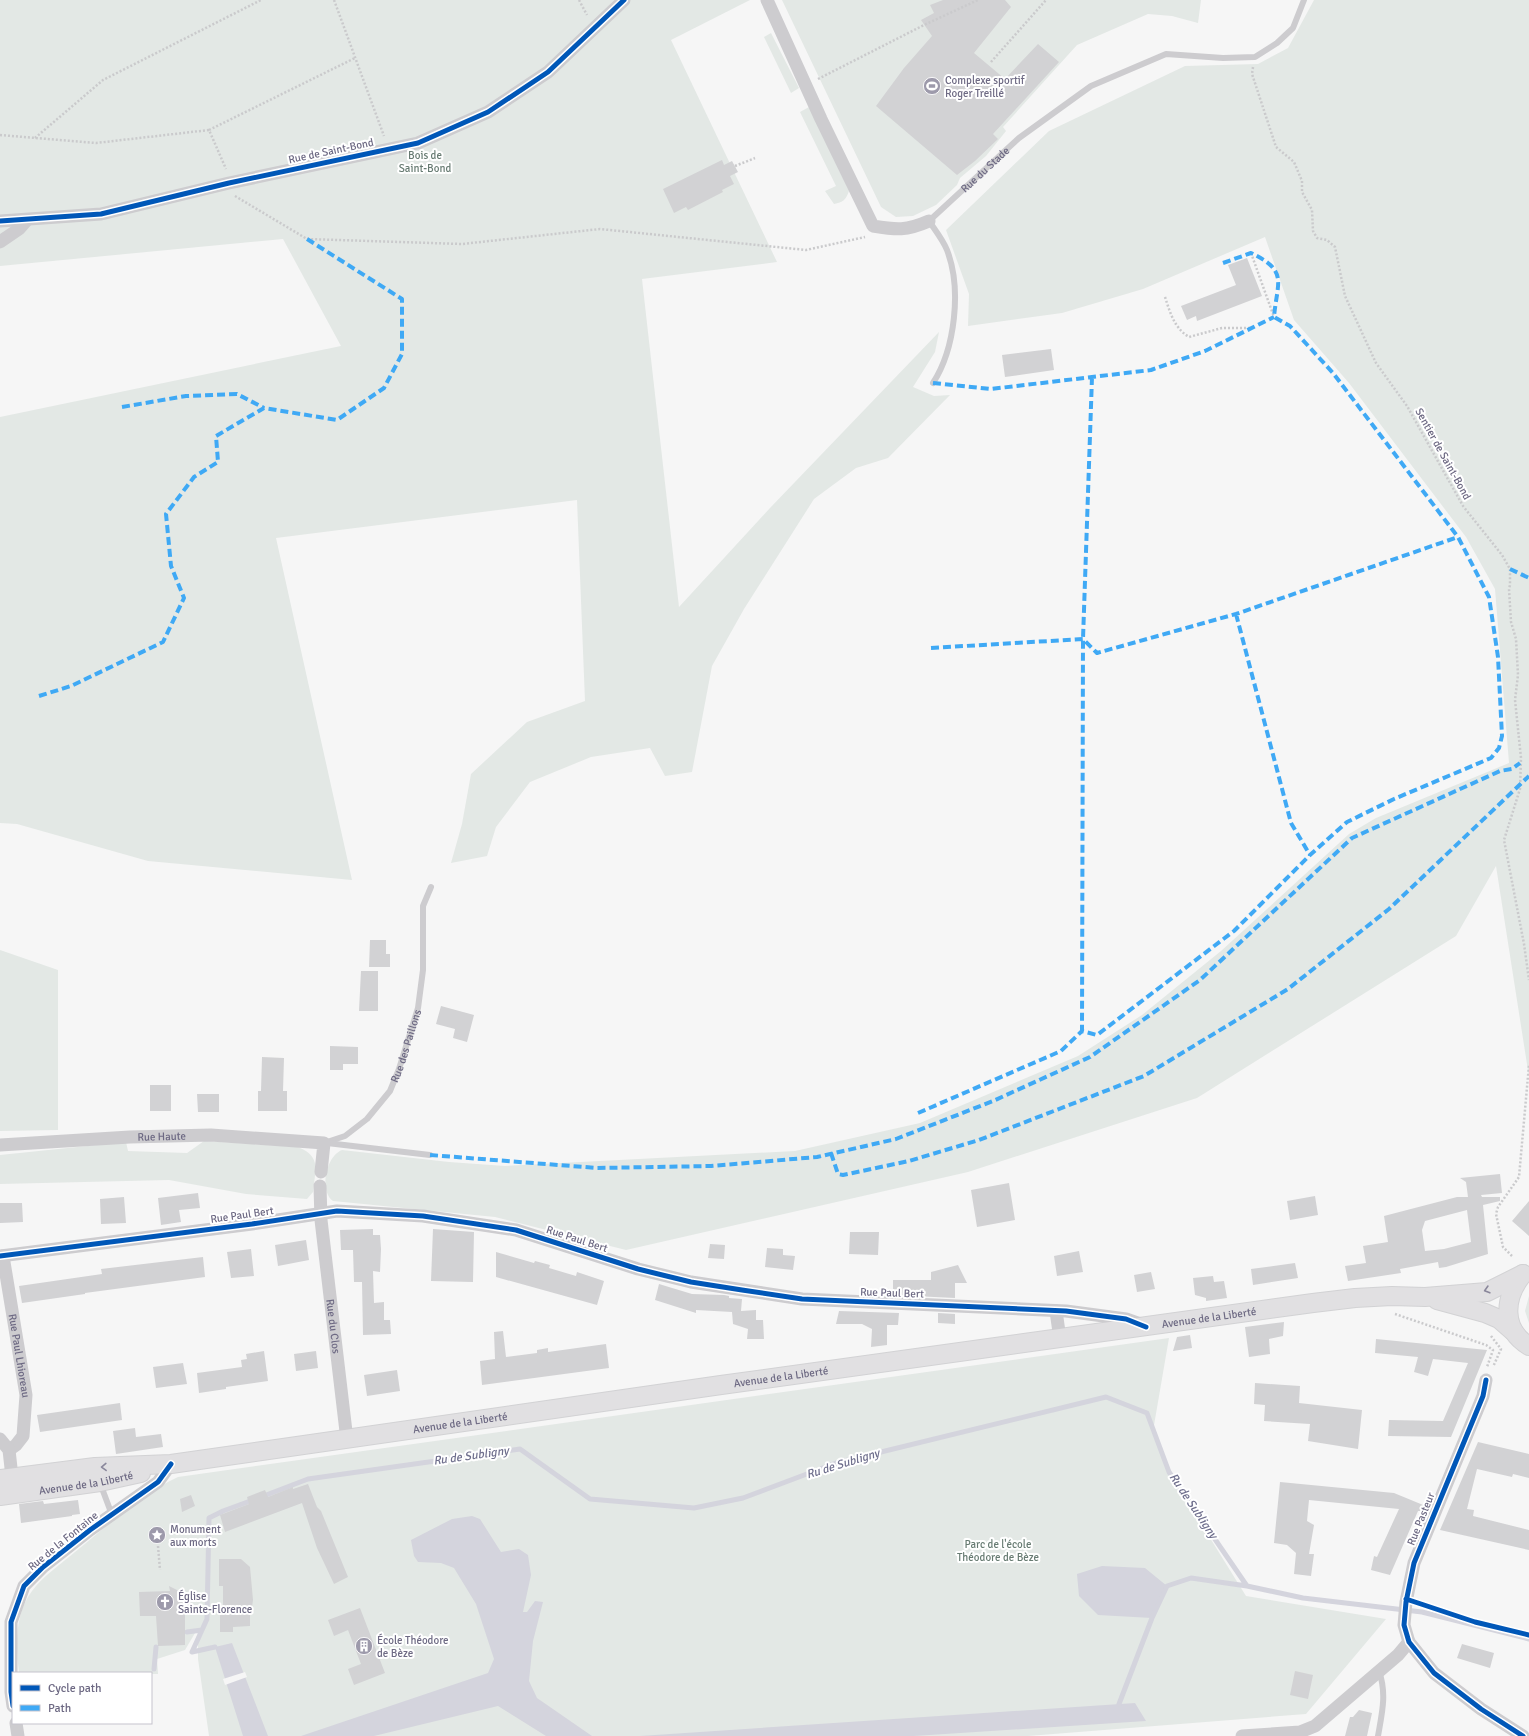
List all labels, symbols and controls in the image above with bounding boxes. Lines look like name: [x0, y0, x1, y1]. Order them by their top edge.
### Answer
place label: Complexe sportif Roger Treillé: [945, 74, 1026, 100]
sports icon: Complexe sportif Roger Treillé: [922, 76, 942, 96]
street label: Rue de Saint-Bond: [287, 136, 375, 166]
street label: Rue du Stade: [958, 144, 1012, 195]
park label: Bois de Saint-Bond: [399, 149, 451, 175]
street label: Sentier de Saint-Bond: [1412, 406, 1474, 502]
street label: Rue des Paillons: [388, 1007, 424, 1085]
street label: Rue Haute: [137, 1129, 186, 1143]
street label: Rue Paul Bert: [209, 1204, 275, 1226]
street label: Rue Paul Bert: [545, 1223, 609, 1255]
street label: Rue Paul Bert: [860, 1285, 924, 1301]
one-way arrow: [1484, 1285, 1491, 1294]
street label: Rue du Clos: [324, 1298, 343, 1354]
street label: Avenue de la Liberté: [1161, 1304, 1257, 1330]
street label: Rue Paul Lhioreau: [6, 1313, 33, 1399]
street label: Avenue de la Liberté: [733, 1364, 829, 1390]
street label: Avenue de la Liberté: [412, 1409, 508, 1436]
water label: Ru de Subligny: [432, 1443, 511, 1469]
water label: Ru de Subligny: [805, 1445, 883, 1482]
one-way arrow: [101, 1463, 107, 1471]
street label: Avenue de la Liberté: [38, 1468, 134, 1497]
water label: Ru de Subligny: [1166, 1470, 1221, 1543]
street label: Rue Pasteur: [1404, 1491, 1438, 1547]
street label: Rue de la Fontaine: [25, 1509, 101, 1573]
place label: Monument aux morts: [170, 1523, 221, 1549]
place icon: Monument aux morts: [147, 1525, 167, 1545]
park label: Parc de l'école Théodore de Bèze: [957, 1538, 1039, 1564]
place label: Église Sainte-Florence: [178, 1589, 252, 1616]
church icon: Église Sainte-Florence: [155, 1592, 175, 1612]
place label: École Théodore de Bèze: [377, 1633, 449, 1660]
building icon: École Théodore de Bèze: [354, 1636, 374, 1656]
legend: [12, 1672, 152, 1724]
text: Cycle path: [48, 1681, 101, 1696]
text: Path: [48, 1701, 71, 1716]

